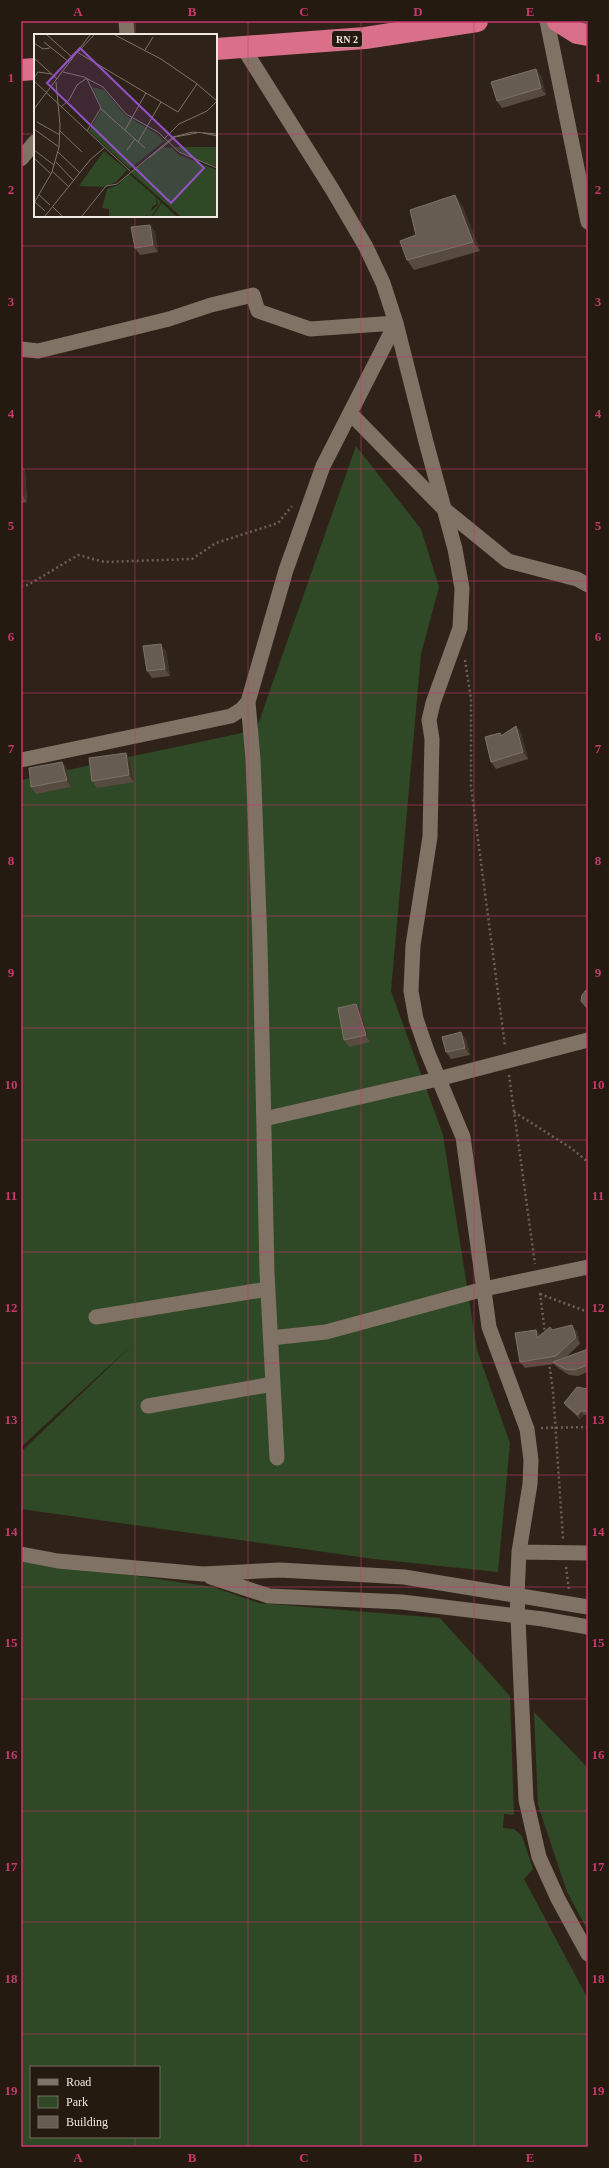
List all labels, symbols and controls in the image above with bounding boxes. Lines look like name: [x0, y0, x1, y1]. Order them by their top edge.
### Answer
text: A: [73, 4, 83, 19]
text: B: [188, 4, 197, 19]
text: C: [299, 4, 309, 19]
text: D: [413, 4, 423, 19]
text: E: [526, 4, 534, 19]
road number: RN 2: [332, 31, 362, 47]
inset map: [34, 34, 217, 217]
text: 1: [8, 70, 14, 85]
text: 1: [595, 70, 601, 85]
text: 2: [8, 182, 14, 197]
text: 2: [595, 182, 601, 197]
text: 3: [8, 294, 15, 309]
text: 3: [595, 294, 602, 309]
text: 4: [8, 406, 15, 421]
text: 4: [595, 406, 602, 421]
text: 5: [8, 518, 15, 533]
text: 5: [595, 518, 602, 533]
text: 6: [8, 629, 15, 644]
text: 6: [595, 629, 602, 644]
text: 7: [8, 741, 15, 756]
text: 7: [595, 741, 602, 756]
text: 8: [8, 853, 15, 868]
text: 8: [595, 853, 602, 868]
text: 9: [8, 965, 15, 980]
text: 9: [595, 965, 602, 980]
text: 10: [5, 1077, 18, 1092]
text: 10: [592, 1077, 605, 1092]
text: 11: [5, 1188, 17, 1203]
text: 11: [592, 1188, 604, 1203]
text: 12: [5, 1300, 18, 1315]
text: 12: [592, 1300, 605, 1315]
text: 13: [5, 1412, 18, 1427]
text: 13: [592, 1412, 605, 1427]
text: 14: [5, 1524, 18, 1539]
text: 14: [592, 1524, 605, 1539]
text: 15: [5, 1635, 18, 1650]
text: 15: [592, 1635, 605, 1650]
text: 16: [5, 1747, 18, 1762]
text: 16: [592, 1747, 605, 1762]
text: 17: [5, 1859, 18, 1874]
text: 17: [592, 1859, 605, 1874]
text: 18: [5, 1971, 18, 1986]
text: 18: [592, 1971, 605, 1986]
legend: [30, 2066, 160, 2138]
text: Road: [66, 2075, 91, 2089]
text: 19: [5, 2083, 18, 2098]
text: 19: [592, 2083, 605, 2098]
text: Park: [66, 2095, 88, 2109]
text: Building: [66, 2115, 108, 2129]
text: A: [73, 2150, 83, 2165]
text: B: [188, 2150, 197, 2165]
text: C: [299, 2150, 309, 2165]
text: D: [413, 2150, 423, 2165]
text: E: [526, 2150, 534, 2165]

